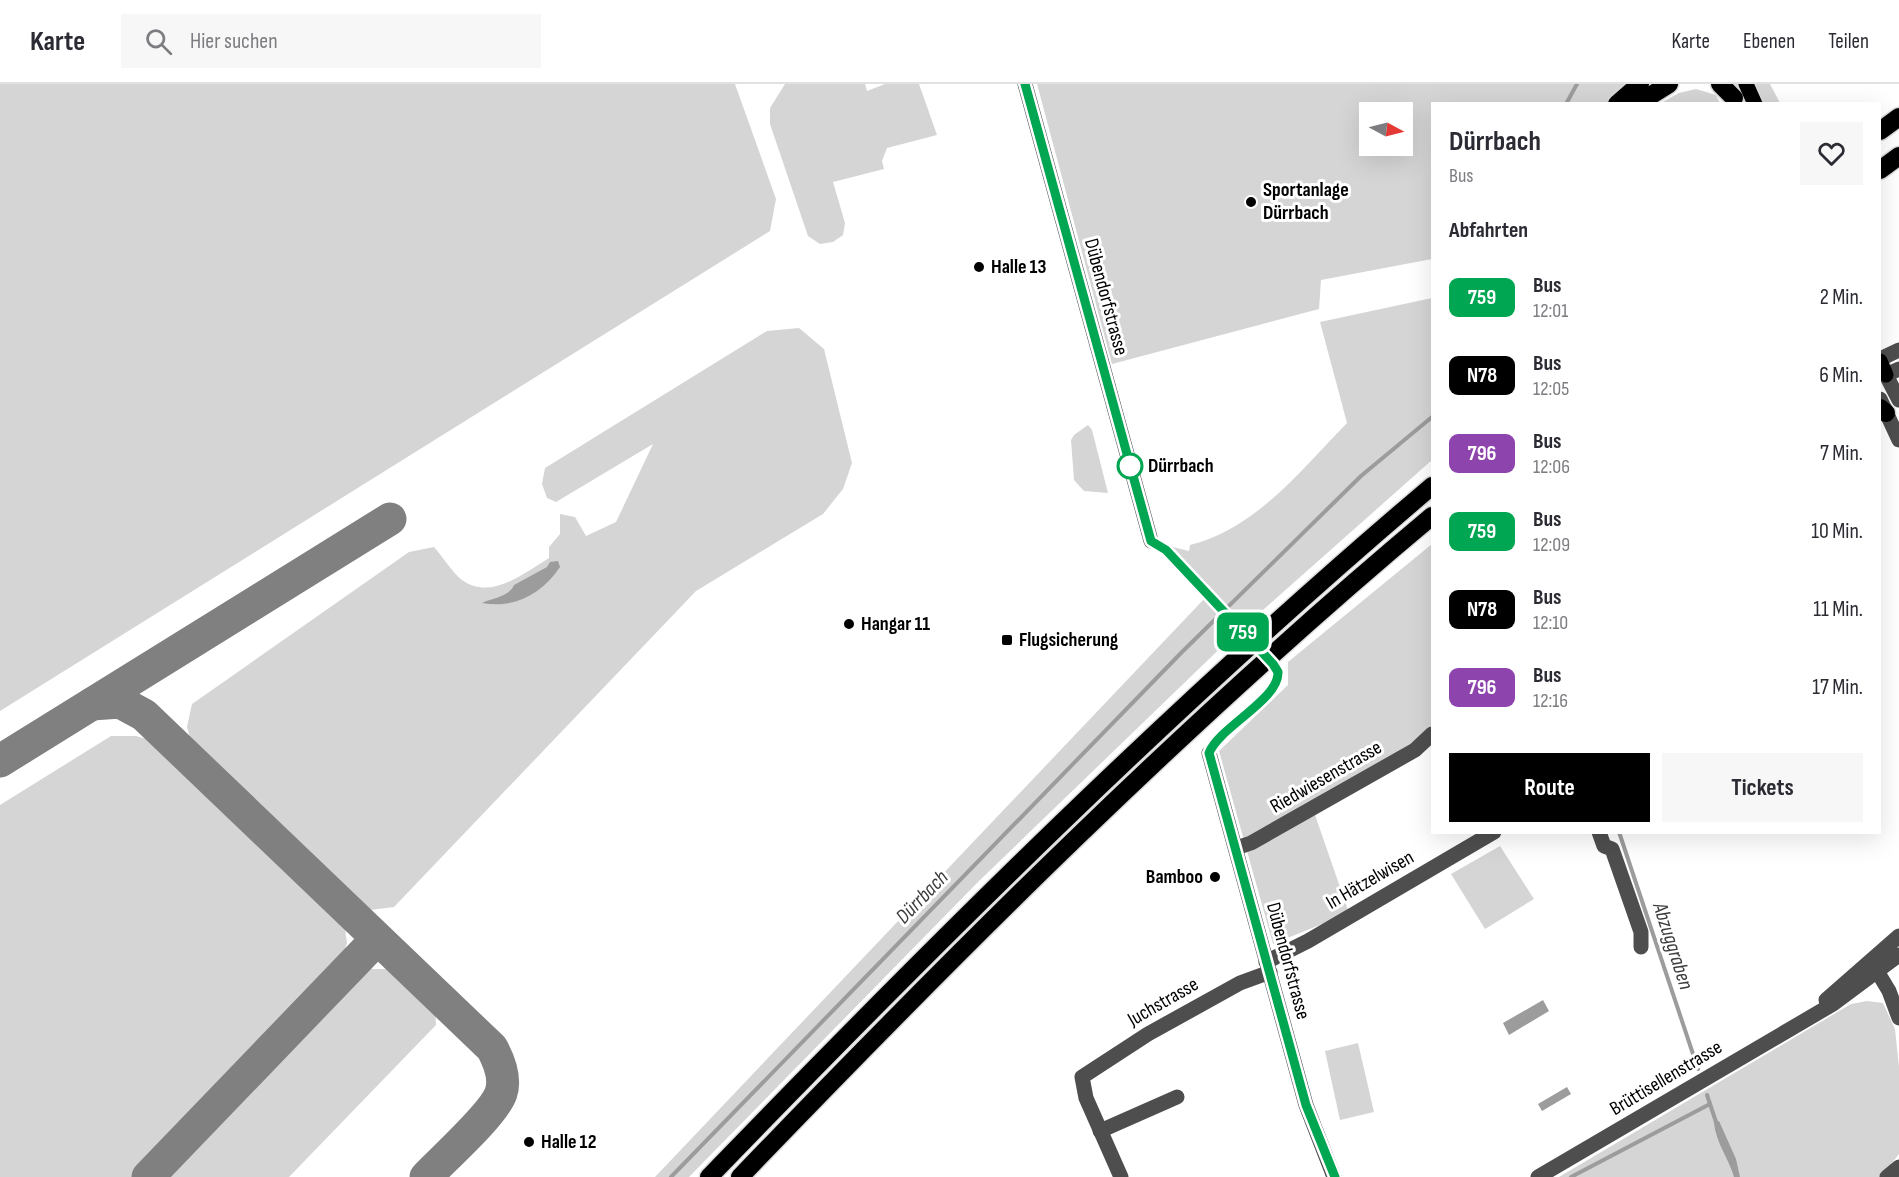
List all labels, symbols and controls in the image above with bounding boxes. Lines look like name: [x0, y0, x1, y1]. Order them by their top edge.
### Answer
search box: [121, 14, 541, 68]
text: Karte: [30, 25, 85, 58]
icon: search: [142, 25, 175, 58]
text: Hier suchen: [190, 28, 278, 55]
text: Karte: [1672, 29, 1710, 54]
text: Ebenen: [1743, 29, 1795, 54]
text: Teilen: [1828, 29, 1869, 54]
north arrow: [1359, 102, 1413, 156]
map controls: [1359, 102, 1413, 156]
button: heart: [1800, 122, 1863, 185]
text: Dürrbach: [1449, 125, 1541, 158]
text: Bus: [1449, 164, 1473, 188]
place label: Sportanlage Dürrbach: [1263, 178, 1349, 225]
marker: Sportanlage Dürrbach: [1244, 195, 1258, 209]
text: Abfahrten: [1449, 217, 1528, 244]
street label: Dübendorfstrasse: [1079, 236, 1133, 358]
place label: Halle 13: [991, 255, 1046, 279]
marker: Halle 13: [972, 260, 986, 274]
text: Bus: [1533, 272, 1562, 299]
text: 2 Min.: [1820, 284, 1863, 311]
text: 759: [1468, 285, 1496, 310]
text: 12:01: [1533, 299, 1568, 323]
text: Bus: [1533, 350, 1562, 377]
text: 6 Min.: [1819, 362, 1863, 389]
text: N78: [1467, 363, 1497, 388]
text: 12:05: [1533, 377, 1569, 401]
text: Bus: [1533, 428, 1562, 455]
text: 7 Min.: [1820, 440, 1863, 467]
text: 796: [1467, 441, 1497, 466]
marker: Dürrbach: [1117, 453, 1143, 479]
place label: Dürrbach: [1148, 454, 1214, 478]
text: 12:06: [1533, 455, 1570, 479]
text: Bus: [1533, 506, 1562, 533]
text: 10 Min.: [1811, 518, 1863, 545]
text: 759: [1468, 519, 1496, 544]
text: 12:09: [1533, 533, 1570, 557]
text: Bus: [1533, 584, 1562, 611]
text: 11 Min.: [1813, 596, 1863, 623]
text: N78: [1467, 597, 1497, 622]
text: 12:10: [1533, 611, 1568, 635]
place label: Hangar 11: [861, 612, 930, 636]
line badge: 759: [1208, 612, 1278, 652]
marker: Hangar 11: [842, 617, 856, 631]
text: 759: [1229, 620, 1257, 645]
place label: Flugsicherung: [1019, 628, 1119, 652]
marker: Flugsicherung: [1000, 633, 1014, 647]
text: Bus: [1533, 662, 1562, 689]
text: 17 Min.: [1812, 674, 1863, 701]
text: 796: [1467, 675, 1497, 700]
text: 12:16: [1533, 689, 1568, 713]
street label: Riedwiesenstrasse: [1266, 735, 1386, 819]
button: Route: [1449, 753, 1650, 822]
button: Tickets: [1662, 753, 1863, 822]
street label: In Hätzelwisen: [1322, 845, 1418, 915]
water label: Dürrbach: [891, 865, 954, 929]
place label: Bamboo: [1146, 865, 1203, 889]
marker: Bamboo: [1208, 870, 1222, 884]
water label: Abzuggraben: [1647, 898, 1699, 993]
street label: Dübendorfstrasse: [1261, 900, 1315, 1022]
street label: Juchstrasse: [1123, 972, 1203, 1032]
street label: Brüttisellenstrasse: [1605, 1035, 1727, 1121]
place label: Halle 12: [541, 1130, 596, 1154]
marker: Halle 12: [522, 1135, 536, 1149]

